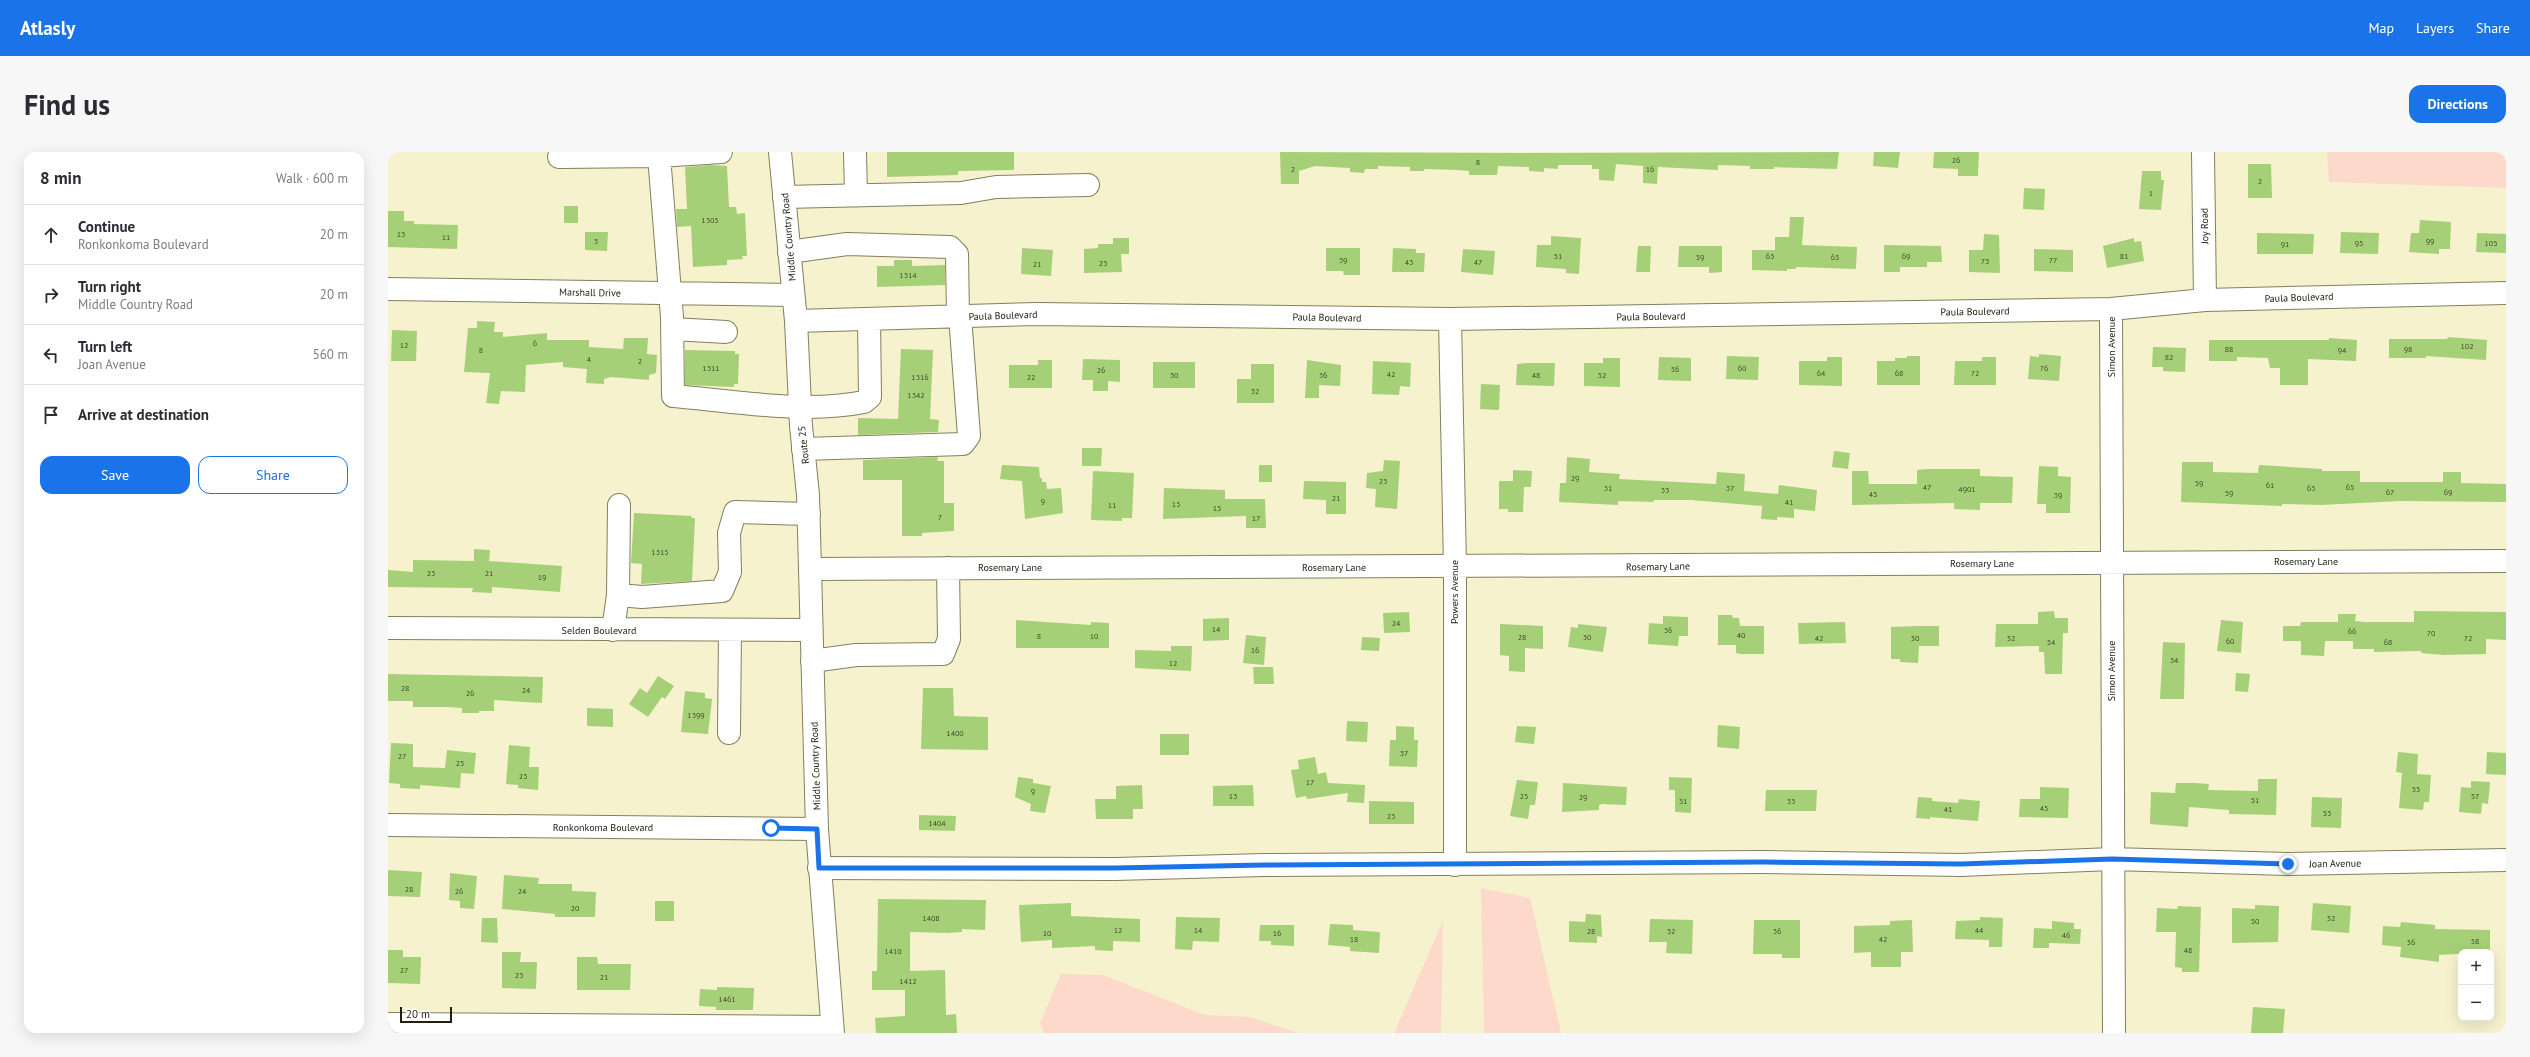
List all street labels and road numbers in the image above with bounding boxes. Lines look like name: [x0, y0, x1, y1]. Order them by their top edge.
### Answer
street label: Middle Country Road: [778, 192, 799, 282]
street label: Joy Road: [2198, 208, 2211, 245]
street label: Marshall Drive: [559, 285, 621, 300]
street label: Paula Boulevard: [2264, 290, 2334, 305]
street label: Paula Boulevard: [1940, 304, 2010, 319]
street label: Paula Boulevard: [968, 308, 1038, 323]
street label: Paula Boulevard: [1616, 309, 1686, 324]
street label: Paula Boulevard: [1292, 310, 1362, 325]
street label: Simon Avenue: [2105, 317, 2118, 377]
street label: Route 25: [795, 425, 812, 465]
street label: Rosemary Lane: [2274, 555, 2338, 568]
street label: Rosemary Lane: [1950, 557, 2014, 570]
street label: Rosemary Lane: [1626, 559, 1690, 574]
street label: Powers Avenue: [1448, 560, 1461, 624]
street label: Rosemary Lane: [978, 561, 1042, 574]
street label: Rosemary Lane: [1302, 561, 1366, 574]
street label: Selden Boulevard: [562, 624, 636, 637]
street label: Simon Avenue: [2105, 641, 2118, 701]
street label: Middle Country Road: [807, 722, 824, 810]
street label: Ronkonkoma Boulevard: [553, 821, 653, 834]
street label: Joan Avenue: [2308, 857, 2361, 870]

